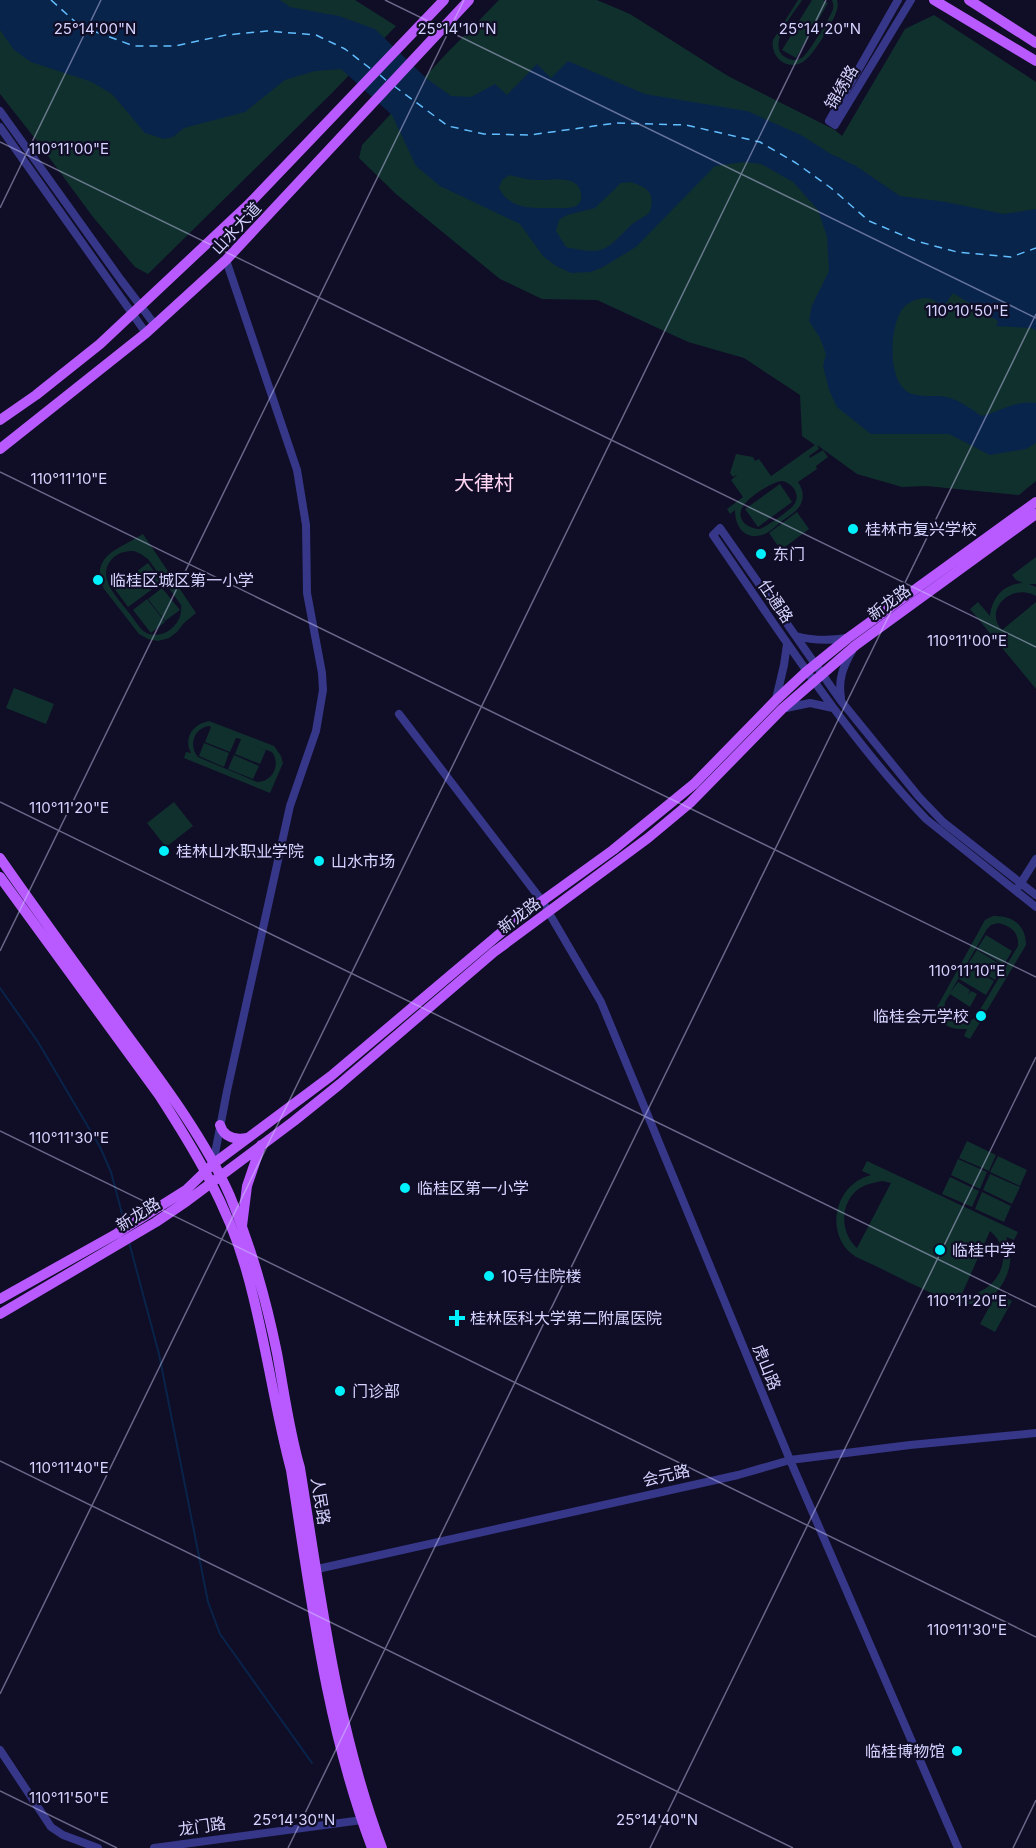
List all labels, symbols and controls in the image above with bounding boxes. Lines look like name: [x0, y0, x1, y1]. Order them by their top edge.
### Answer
text: 25°14'00"N: [54, 19, 136, 38]
text: 25°14'10"N: [417, 19, 497, 38]
text: 25°14'20"N: [779, 19, 861, 38]
street label: 锦绣路: [820, 61, 862, 113]
text: 110°11'00"E: [29, 139, 109, 158]
street label: 山水大道: [207, 198, 265, 258]
text: 110°10'50"E: [925, 301, 1009, 320]
text: 110°11'10"E: [31, 469, 107, 488]
district label: 大律村: [454, 471, 514, 495]
place label: 桂林市复兴学校: [865, 519, 977, 539]
marker: 桂林市复兴学校: [846, 522, 860, 536]
place label: 东门: [773, 544, 805, 564]
marker: 东门: [754, 547, 768, 561]
place label: 临桂区城区第一小学: [110, 570, 254, 590]
marker: 临桂区城区第一小学: [91, 573, 105, 587]
street label: 仕通路: [754, 576, 798, 626]
street label: 新龙路: [864, 580, 914, 624]
text: 110°11'00"E: [927, 631, 1007, 650]
text: 110°11'20"E: [29, 798, 109, 817]
place label: 桂林山水职业学院: [176, 841, 304, 861]
marker: 桂林山水职业学院: [157, 844, 171, 858]
place label: 山水市场: [331, 851, 395, 871]
marker: 山水市场: [312, 854, 326, 868]
street label: 新龙路: [494, 893, 544, 937]
text: 110°11'10"E: [929, 961, 1005, 980]
place label: 临桂会元学校: [873, 1006, 969, 1026]
marker: 临桂会元学校: [974, 1009, 988, 1023]
text: 110°11'30"E: [29, 1128, 109, 1147]
place label: 临桂区第一小学: [417, 1178, 529, 1198]
marker: 临桂区第一小学: [398, 1181, 412, 1195]
street label: 新龙路: [112, 1193, 164, 1235]
place label: 临桂中学: [952, 1240, 1016, 1260]
marker: 临桂中学: [933, 1243, 947, 1257]
place label: 10号住院楼: [501, 1266, 582, 1286]
marker: 10号住院楼: [482, 1269, 496, 1283]
text: 110°11'20"E: [927, 1291, 1007, 1310]
place label: 桂林医科大学第二附属医院: [470, 1308, 662, 1328]
marker: 桂林医科大学第二附属医院: [448, 1309, 466, 1327]
street label: 虎山路: [749, 1341, 785, 1393]
place label: 门诊部: [352, 1381, 400, 1401]
marker: 门诊部: [333, 1384, 347, 1398]
text: 110°11'40"E: [29, 1458, 109, 1477]
street label: 会元路: [640, 1460, 692, 1490]
street label: 人民路: [307, 1476, 335, 1526]
text: 110°11'30"E: [927, 1620, 1007, 1639]
place label: 临桂博物馆: [865, 1741, 945, 1761]
marker: 临桂博物馆: [950, 1744, 964, 1758]
text: 110°11'50"E: [29, 1788, 109, 1807]
text: 25°14'30"N: [253, 1810, 335, 1829]
text: 25°14'40"N: [616, 1810, 698, 1829]
street label: 龙门路: [177, 1813, 227, 1839]

